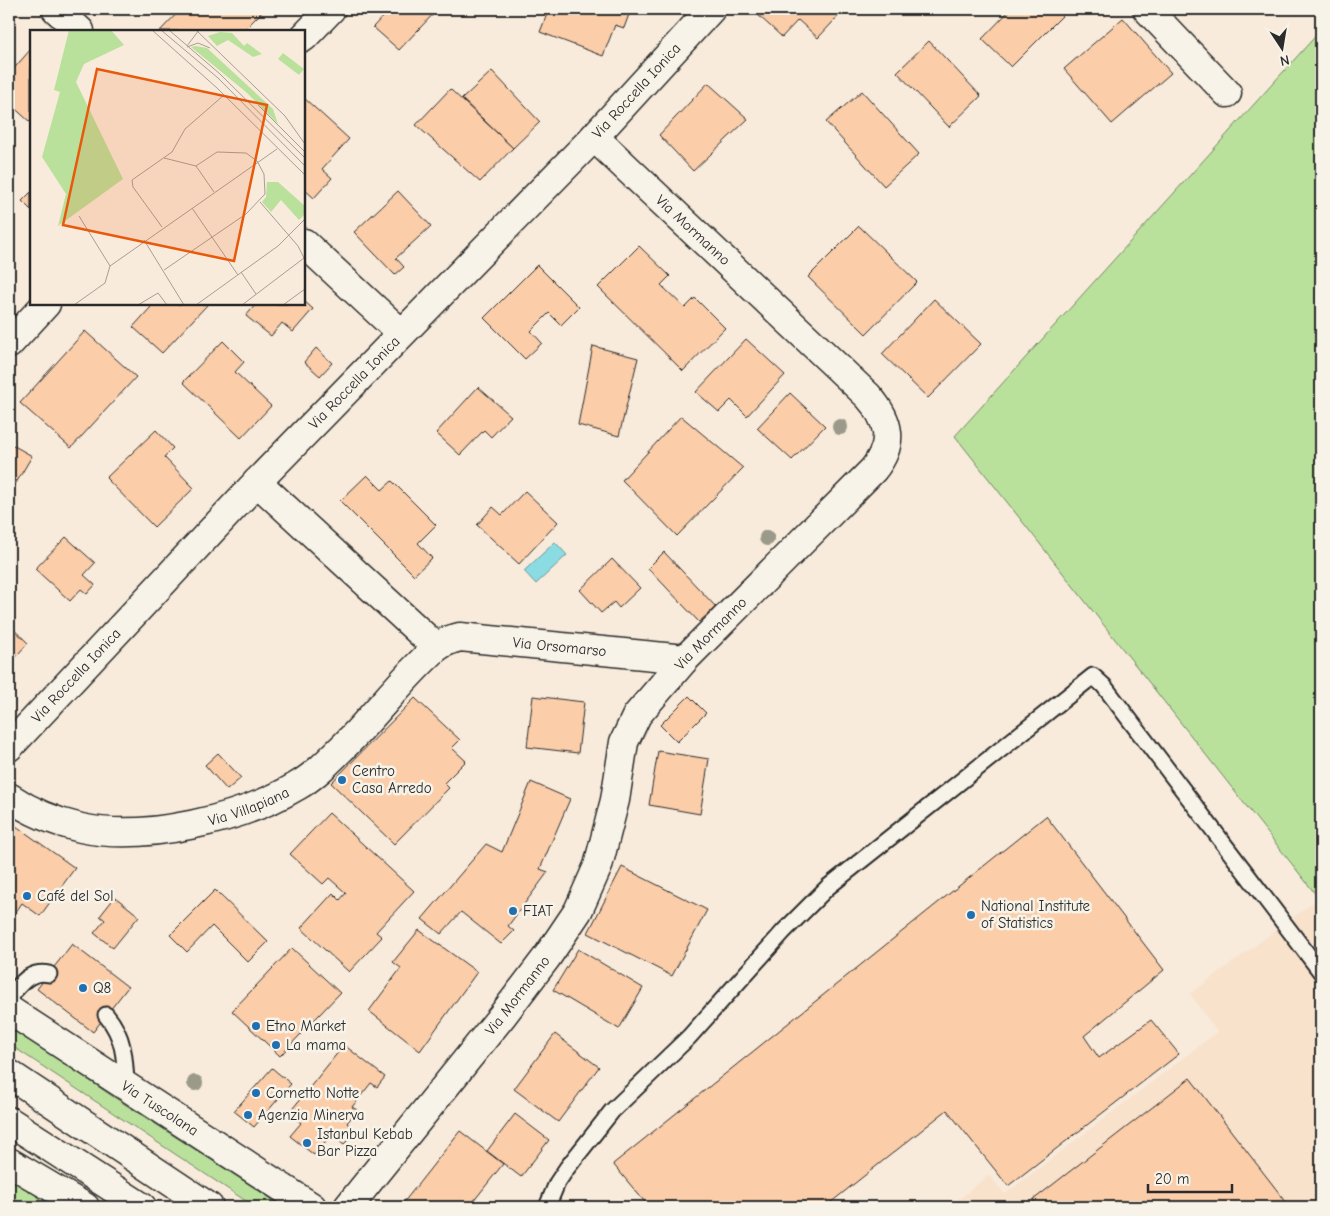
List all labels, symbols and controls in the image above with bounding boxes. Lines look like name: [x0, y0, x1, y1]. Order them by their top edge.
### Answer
north arrow: [1258, 22, 1308, 72]
inset map: [30, 30, 305, 305]
street label: Via Roccella Ionica: [588, 39, 684, 142]
text: N: [1278, 51, 1291, 69]
street label: Via Mormanno: [652, 191, 734, 269]
street label: Via Roccella Ionica: [305, 332, 404, 433]
street label: Via Mormanno: [671, 593, 751, 674]
street label: Via Roccella Ionica: [27, 624, 124, 726]
street label: Via Orsomarso: [512, 633, 607, 660]
place label: Centro Casa Arredo: [352, 762, 432, 797]
marker: Centro Casa Arredo: [336, 774, 348, 786]
street label: Via Villapiana: [206, 783, 292, 830]
place label: Café del Sol: [37, 887, 113, 905]
marker: Café del Sol: [21, 890, 33, 902]
place label: National Institute of Statistics: [981, 897, 1090, 932]
place label: FIAT: [523, 902, 553, 920]
marker: FIAT: [507, 905, 519, 917]
marker: National Institute of Statistics: [965, 909, 977, 921]
street label: Via Mormanno: [481, 952, 554, 1039]
place label: Q8: [93, 979, 111, 997]
marker: Q8: [77, 982, 89, 994]
place label: Etno Market: [266, 1017, 346, 1035]
marker: Etno Market: [250, 1020, 262, 1032]
place label: La mama: [286, 1036, 346, 1054]
marker: La mama: [270, 1039, 282, 1051]
street label: Via Tuscolana: [118, 1077, 202, 1140]
place label: Cornetto Notte: [266, 1084, 360, 1102]
marker: Cornetto Notte: [250, 1087, 262, 1099]
place label: Agenzia Minerva: [258, 1106, 365, 1124]
marker: Agenzia Minerva: [242, 1109, 254, 1121]
place label: Istanbul Kebab Bar Pizza: [317, 1125, 413, 1160]
marker: Istanbul Kebab Bar Pizza: [301, 1137, 313, 1149]
scale bar: [1148, 1161, 1231, 1193]
text: 20 m: [1155, 1170, 1189, 1188]

